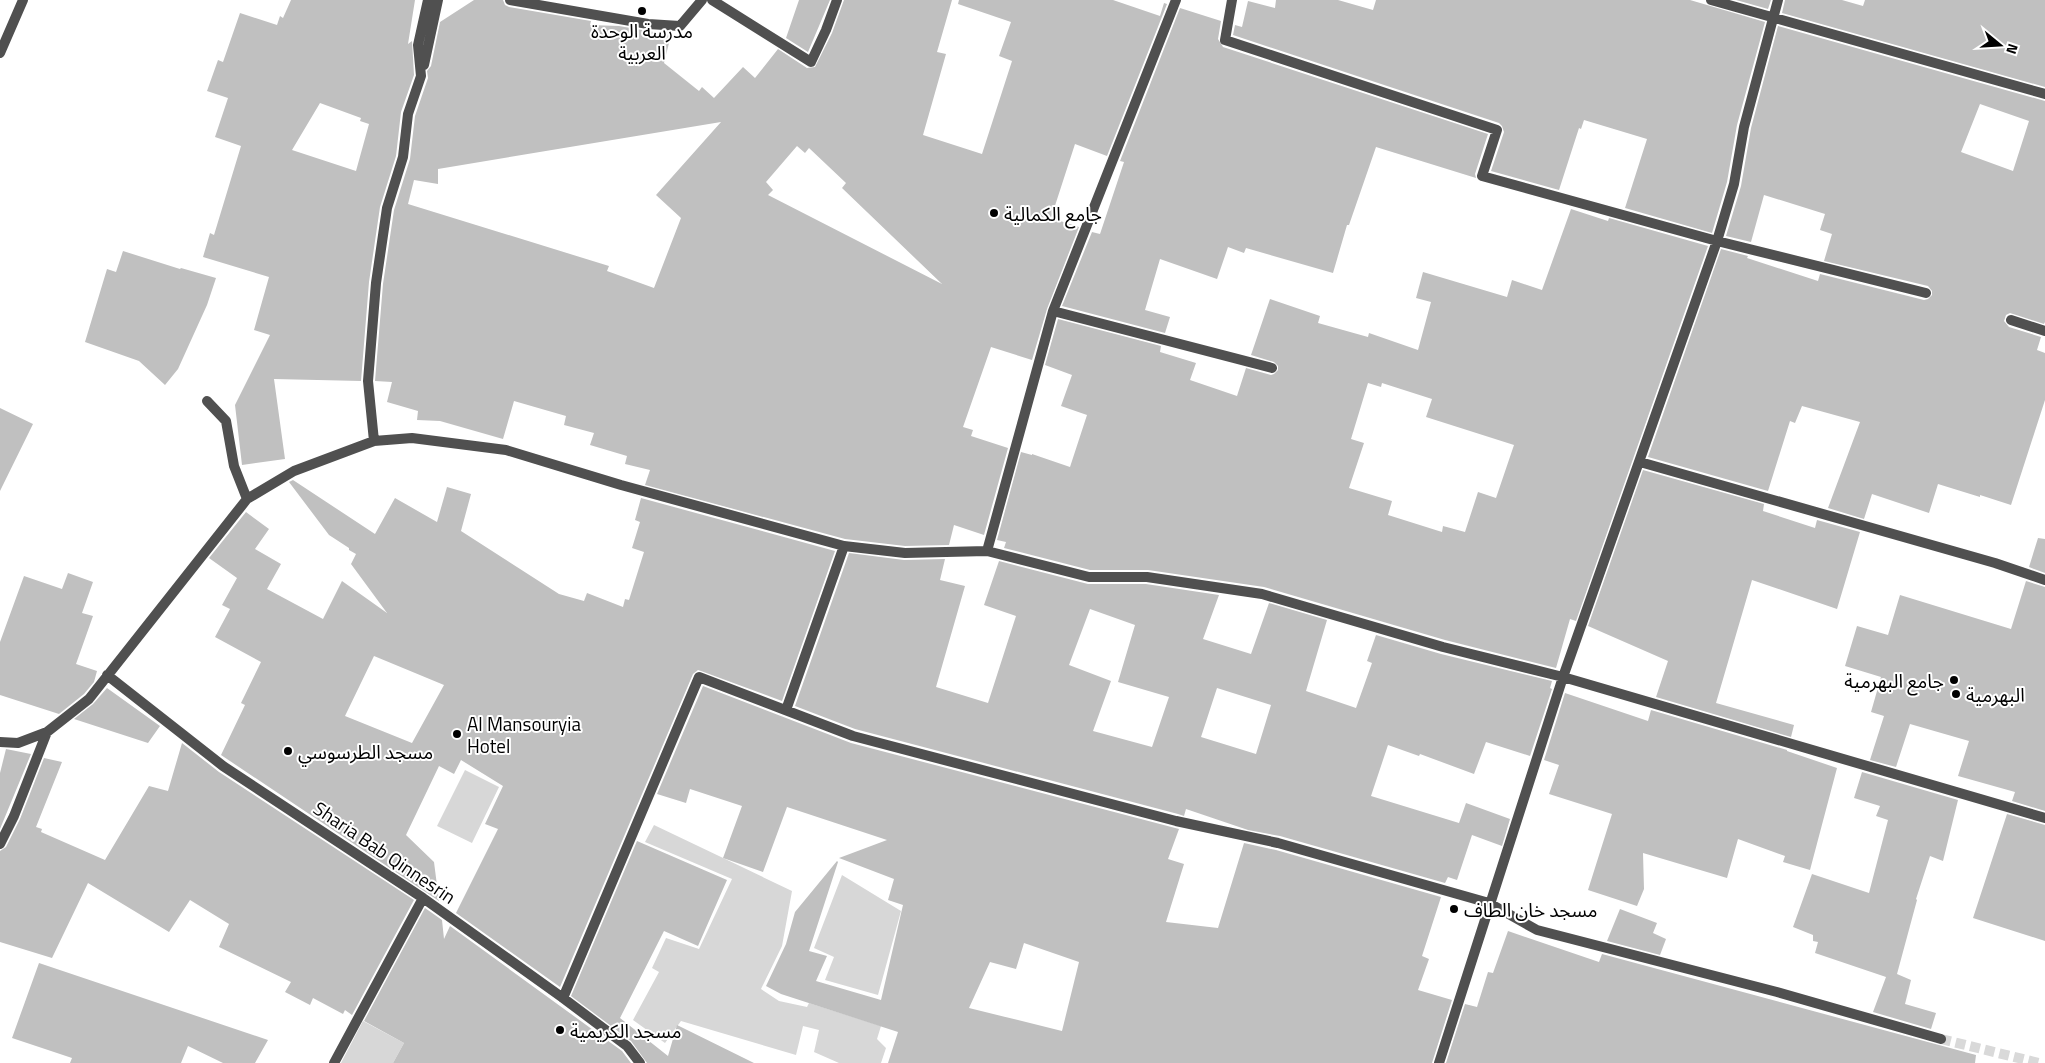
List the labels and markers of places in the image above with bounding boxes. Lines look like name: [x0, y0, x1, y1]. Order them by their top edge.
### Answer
marker: مدرسة الوحدة العربية: [636, 5, 648, 17]
place label: مدرسة الوحدة العربية: [591, 16, 693, 67]
place label: جامع الكمالية: [1004, 199, 1102, 229]
marker: جامع الكمالية: [988, 207, 1000, 219]
place label: جامع البهرمية: [1844, 666, 1944, 696]
marker: جامع البهرمية: [1948, 674, 1960, 686]
place label: البهرمية: [1966, 680, 2025, 709]
marker: البهرمية: [1950, 688, 1962, 700]
place label: Al Mansouryia Hotel: [467, 709, 581, 760]
marker: Al Mansouryia Hotel: [451, 728, 463, 740]
place label: مسجد الطرسوسي: [298, 737, 433, 767]
marker: مسجد الطرسوسي: [282, 745, 294, 757]
place label: مسجد خان الطاف: [1464, 895, 1598, 924]
marker: مسجد خان الطاف: [1448, 903, 1460, 915]
place label: مسجد الكريمية: [570, 1016, 682, 1045]
marker: مسجد الكريمية: [554, 1024, 566, 1036]

